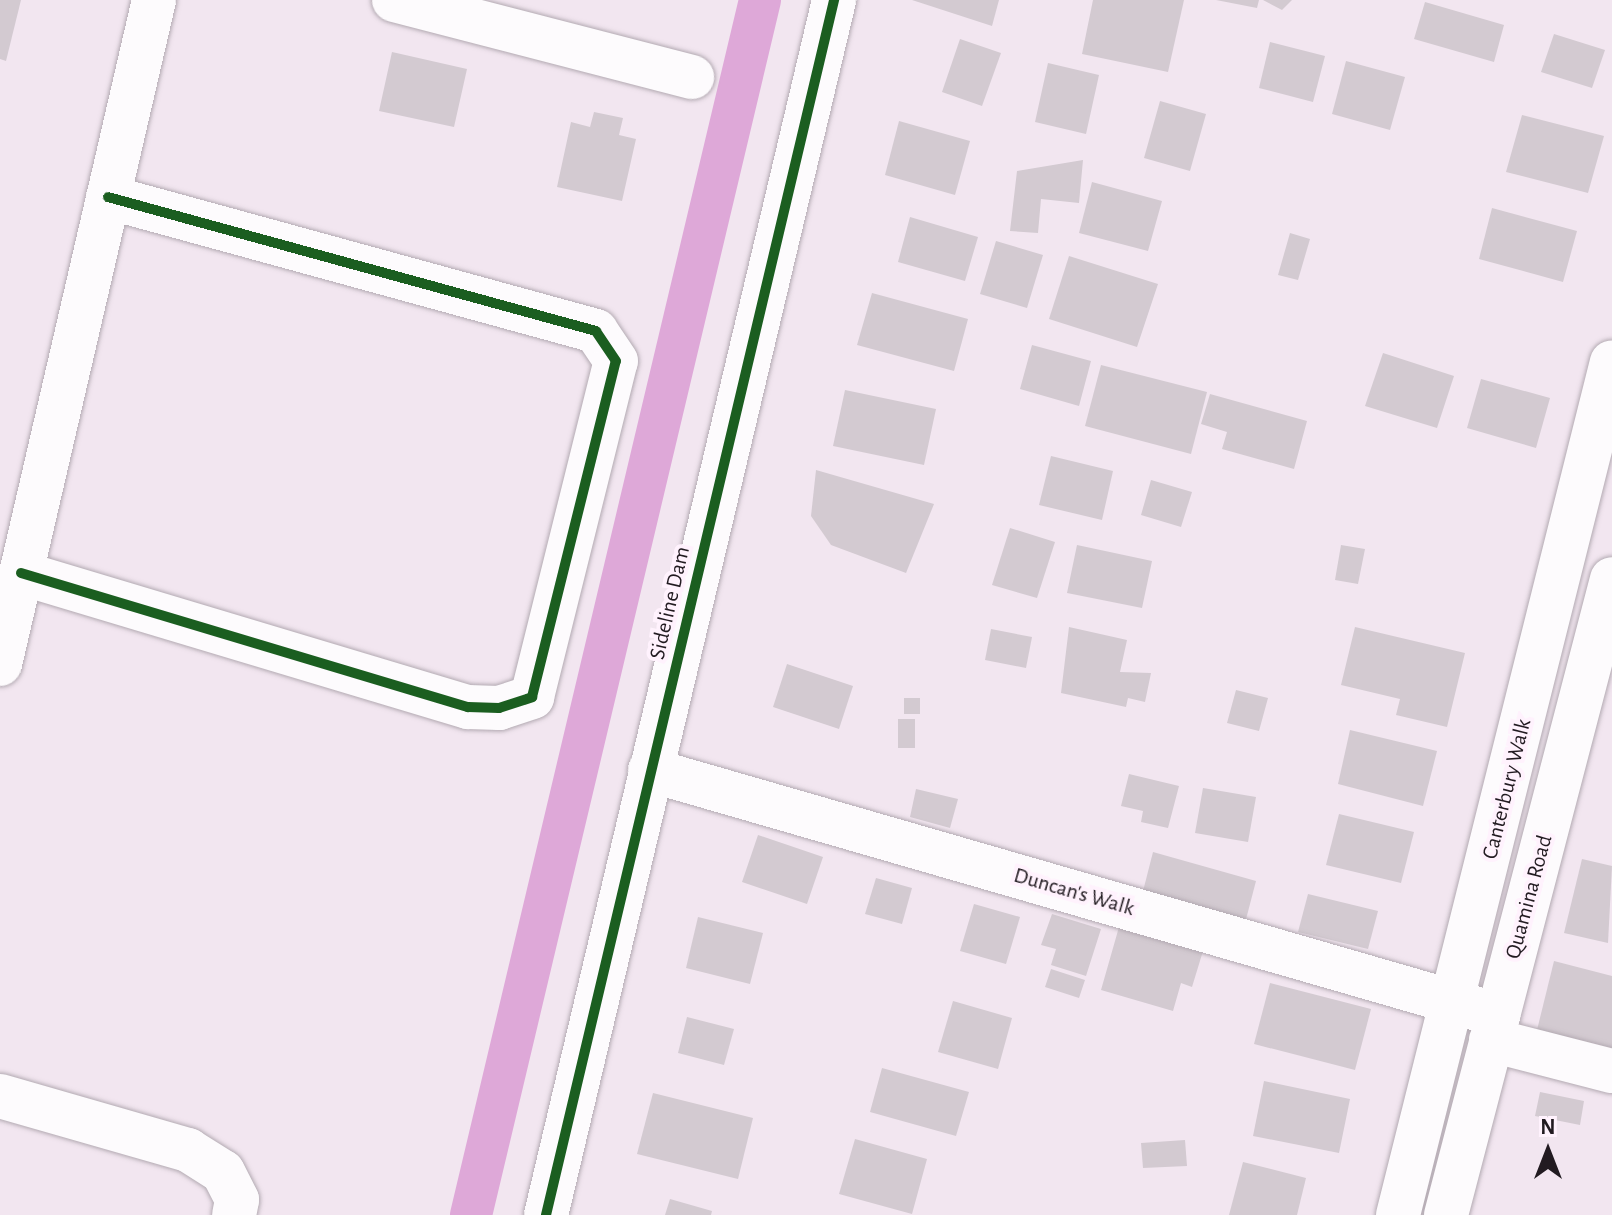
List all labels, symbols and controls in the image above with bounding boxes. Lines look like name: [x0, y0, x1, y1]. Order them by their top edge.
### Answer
street label: Sideline Dam: [644, 544, 696, 662]
street label: Canterbury Walk: [1477, 716, 1537, 862]
street label: Quamina Road: [1500, 832, 1558, 962]
street label: Duncan's Walk: [1011, 862, 1137, 922]
north arrow: [1508, 1111, 1588, 1191]
text: N: [1540, 1116, 1556, 1138]

